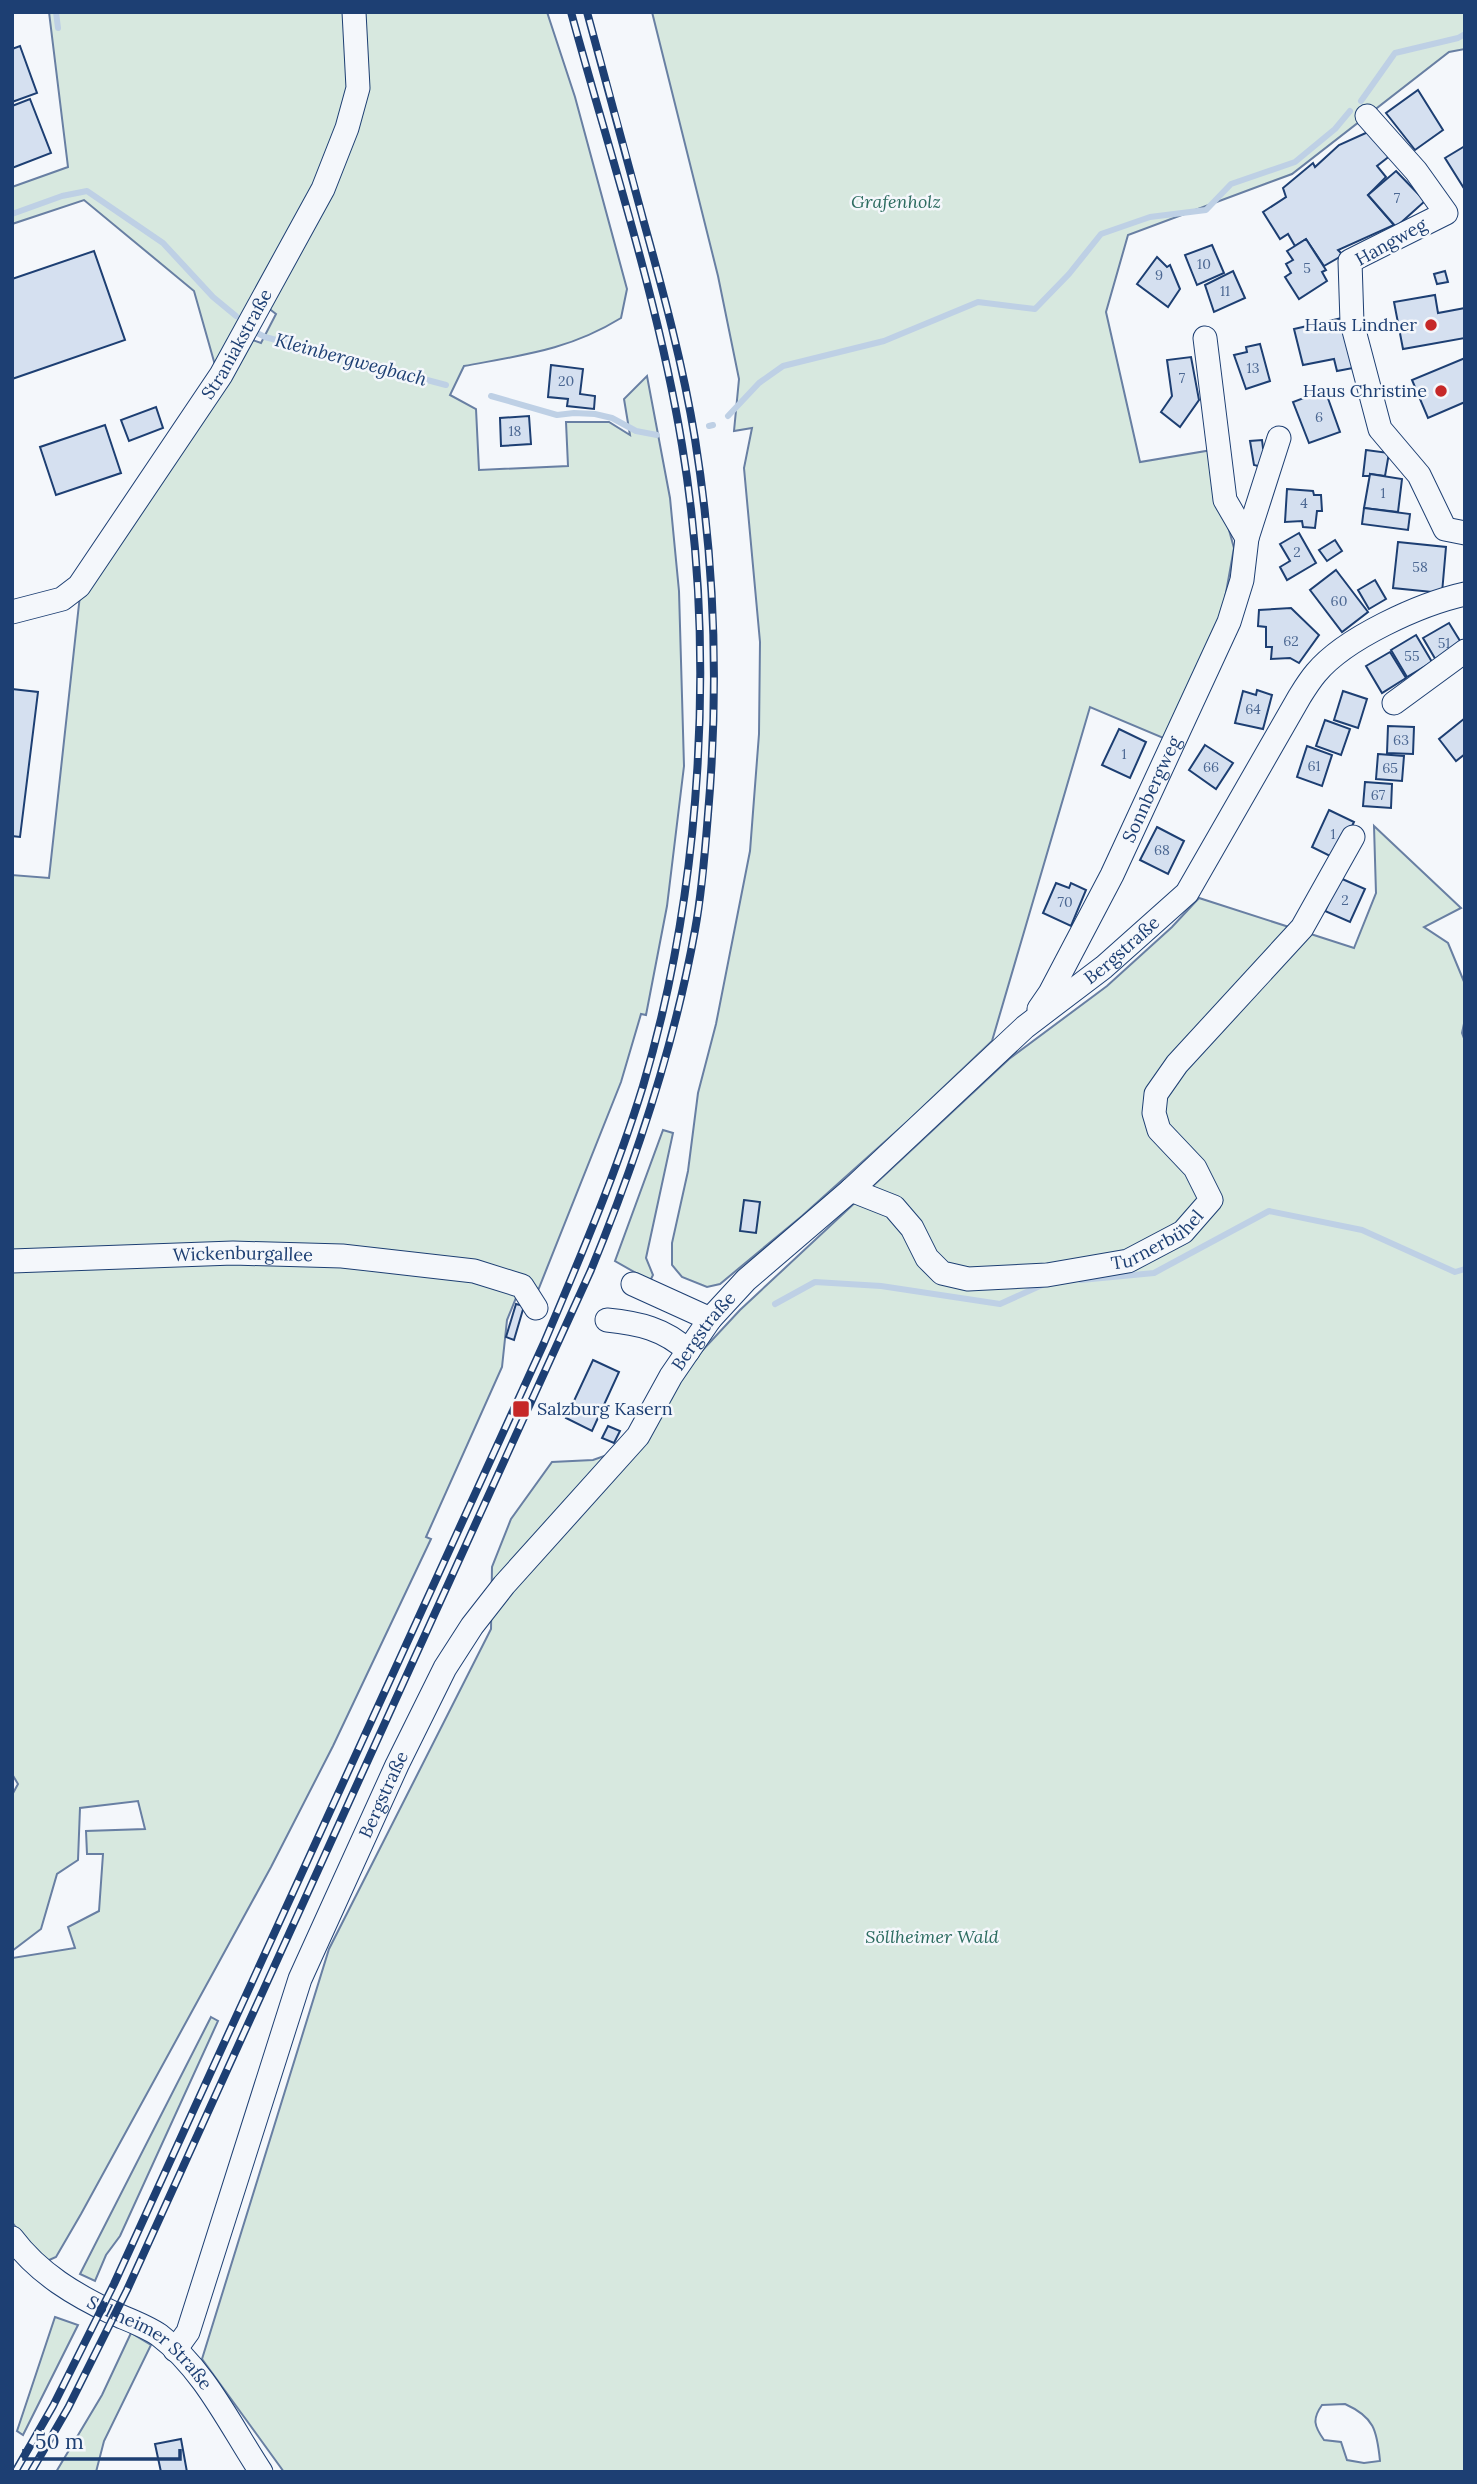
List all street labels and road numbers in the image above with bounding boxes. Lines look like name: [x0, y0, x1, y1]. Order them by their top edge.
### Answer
street label: Hangweg: [1351, 212, 1431, 271]
street label: Straniakstraße: [196, 285, 277, 404]
street label: Sonnbergweg: [1117, 731, 1186, 846]
street label: Bergstraße: [1079, 911, 1164, 989]
street label: Turnerbühel: [1109, 1205, 1208, 1275]
street label: Wickenburgallee: [172, 1241, 313, 1266]
street label: Bergstraße: [666, 1287, 741, 1375]
street label: Bergstraße: [353, 1747, 413, 1841]
street label: Söllheimer Straße: [83, 2290, 218, 2394]

